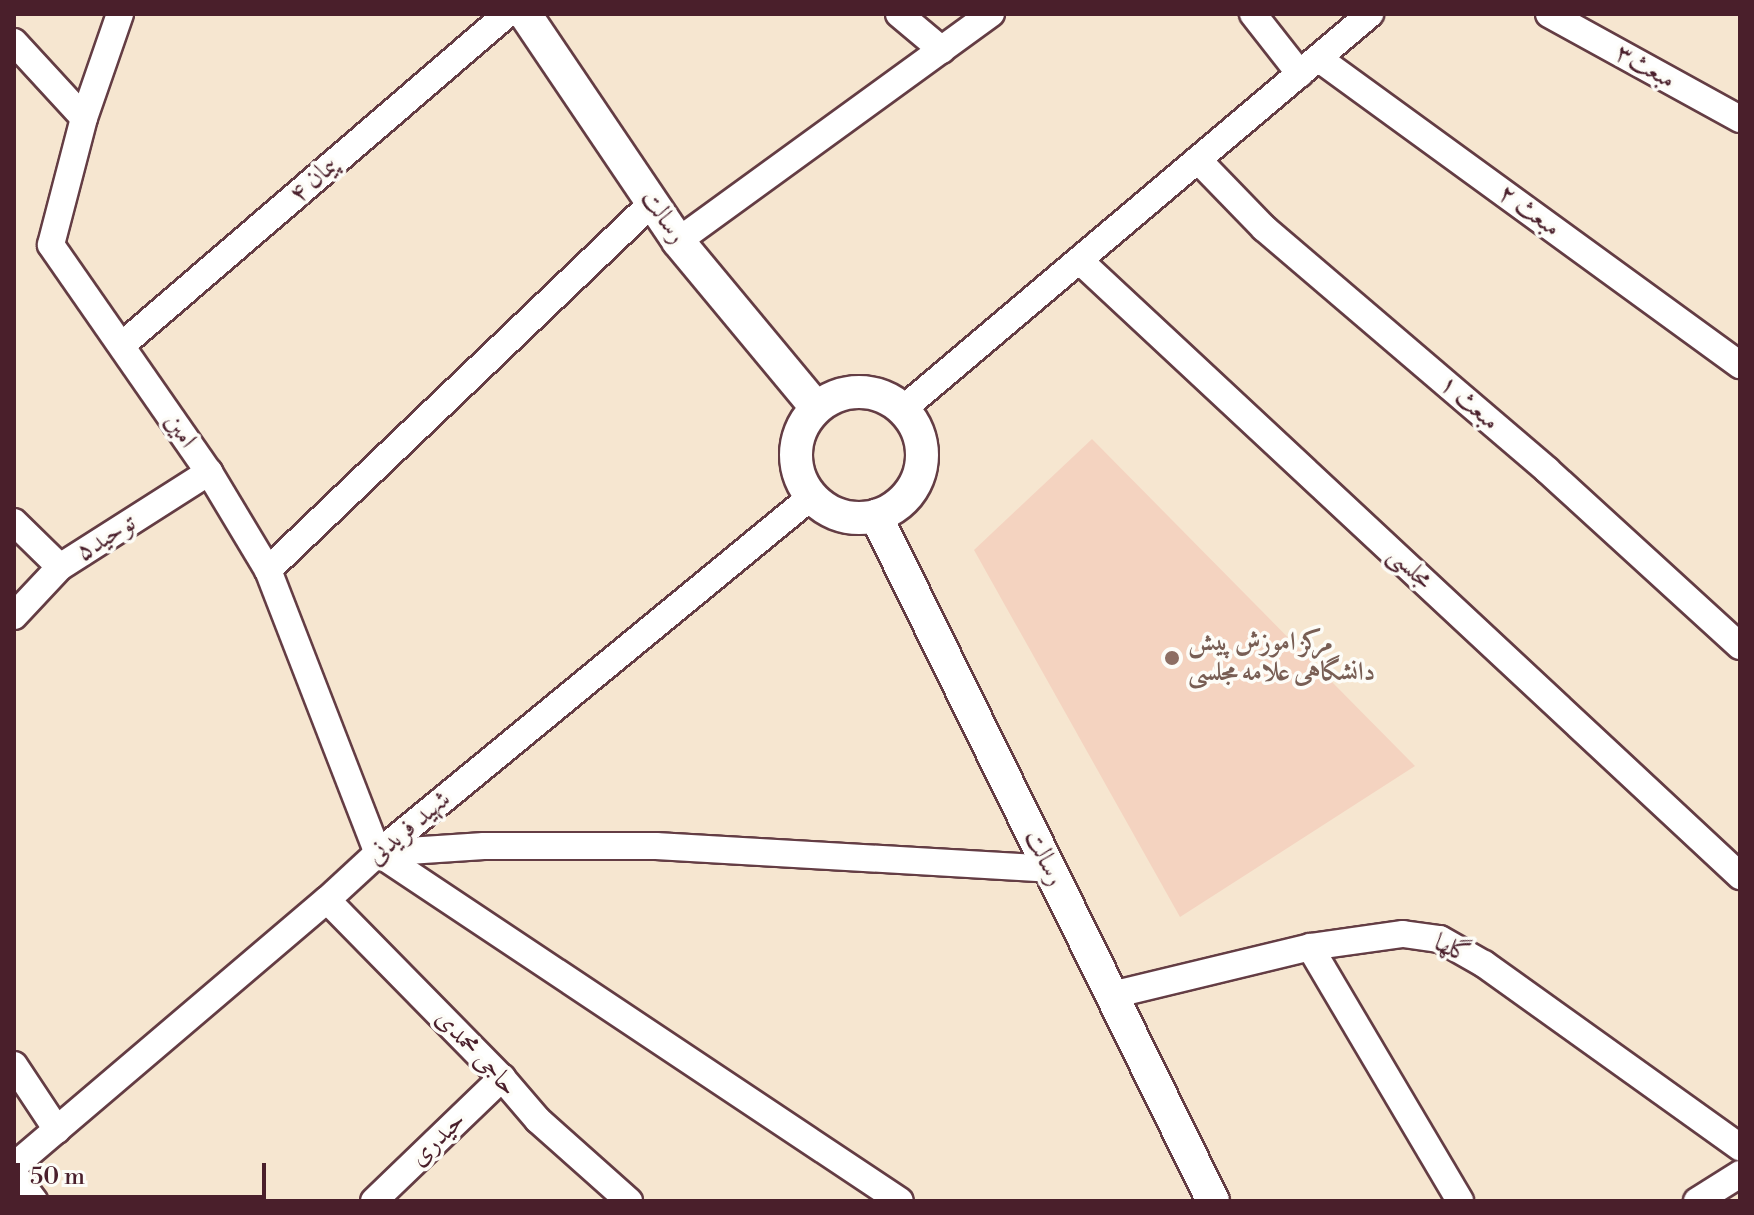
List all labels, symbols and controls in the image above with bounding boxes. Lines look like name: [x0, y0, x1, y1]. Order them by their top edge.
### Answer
street label: مبعث۳: [1609, 38, 1681, 96]
street label: پیمان ۴: [283, 150, 345, 210]
street label: مبعث ۲: [1492, 178, 1566, 244]
street label: رسالت: [633, 184, 693, 250]
street label: مبعث ۱: [1433, 368, 1505, 438]
street label: امین: [157, 408, 203, 454]
street label: توحید۵: [70, 508, 142, 568]
street label: مجلسی: [1381, 540, 1439, 596]
place label: مرکز اموزش پیش دانشگاهی علامه مجلسی: [1188, 627, 1375, 688]
marker: مرکز اموزش پیش دانشگاهی علامه مجلسی: [1163, 649, 1181, 667]
street label: شهید فریدنی: [361, 784, 457, 872]
street label: رسالت: [1017, 825, 1071, 891]
street label: گلها: [1429, 927, 1475, 971]
street label: حاجی محمدی: [428, 1003, 524, 1103]
street label: حیدری: [403, 1105, 473, 1173]
scale bar: [20, 1147, 270, 1197]
text: 50 m: [30, 1162, 85, 1192]

